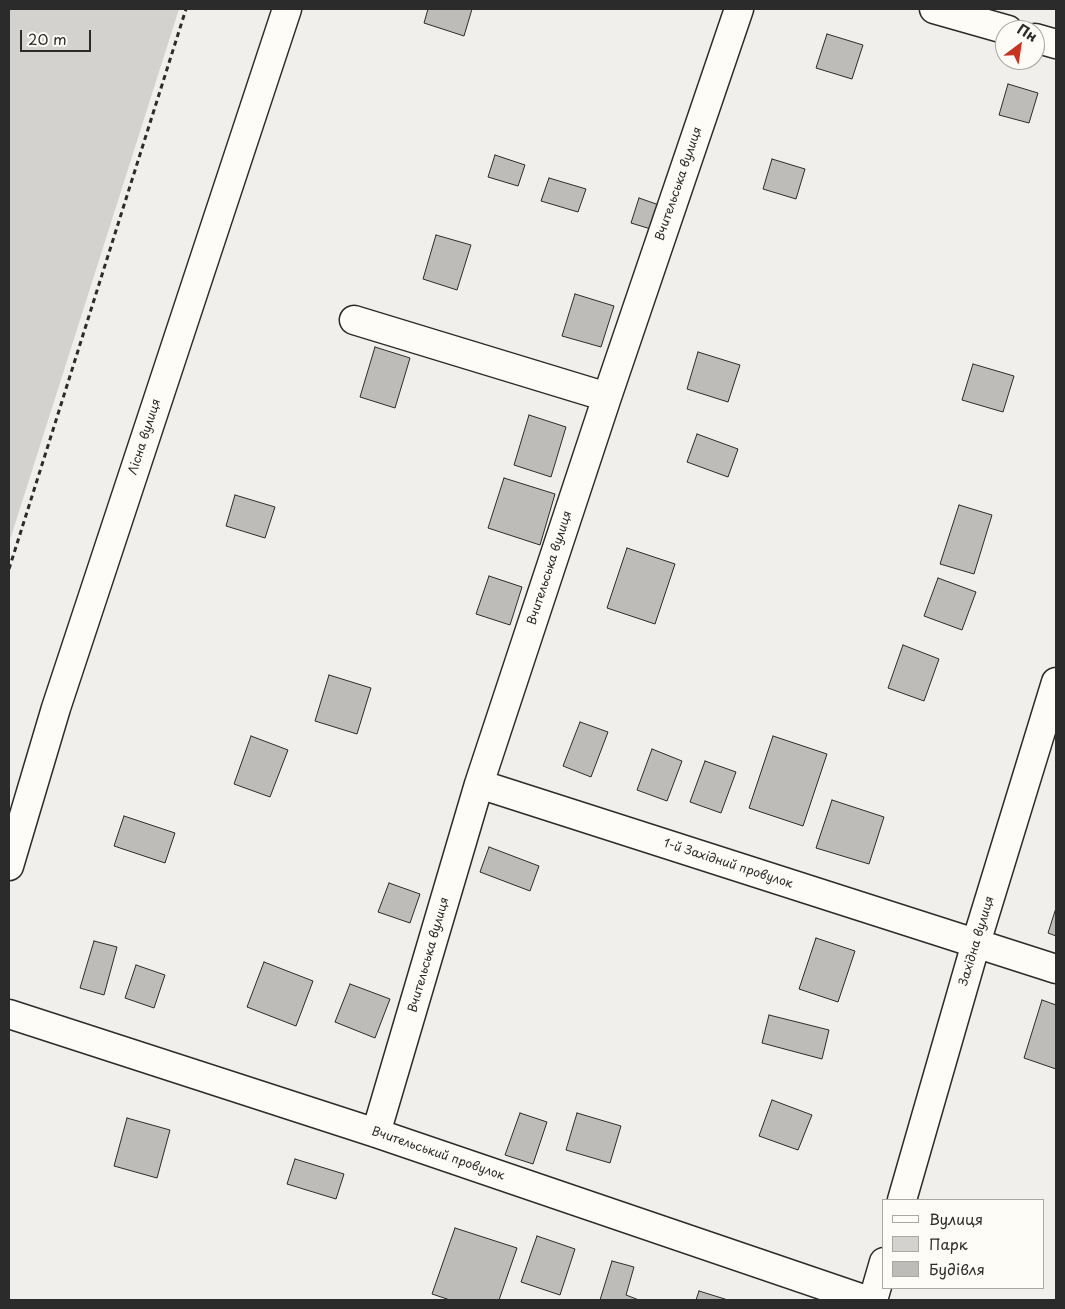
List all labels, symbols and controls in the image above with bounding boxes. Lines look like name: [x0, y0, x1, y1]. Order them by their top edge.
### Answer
text: Пн: [1013, 18, 1042, 47]
scale bar: [22, 20, 94, 52]
north arrow: [995, 20, 1045, 70]
text: 20 m: [28, 27, 67, 50]
street label: Вчительська вулиця: [653, 125, 705, 243]
street label: Лісна вулиця: [126, 397, 164, 477]
street label: Вчительська вулиця: [525, 509, 575, 627]
street label: 1-й Західний провулок: [661, 836, 795, 892]
street label: Західна вулиця: [957, 894, 997, 988]
street label: Вчительська вулиця: [406, 896, 452, 1014]
street label: Вчительський провулок: [370, 1124, 506, 1184]
legend: [882, 1199, 1045, 1289]
text: Вулиця: [929, 1207, 983, 1230]
text: Парк: [929, 1232, 968, 1255]
text: Будівля: [929, 1257, 985, 1280]

